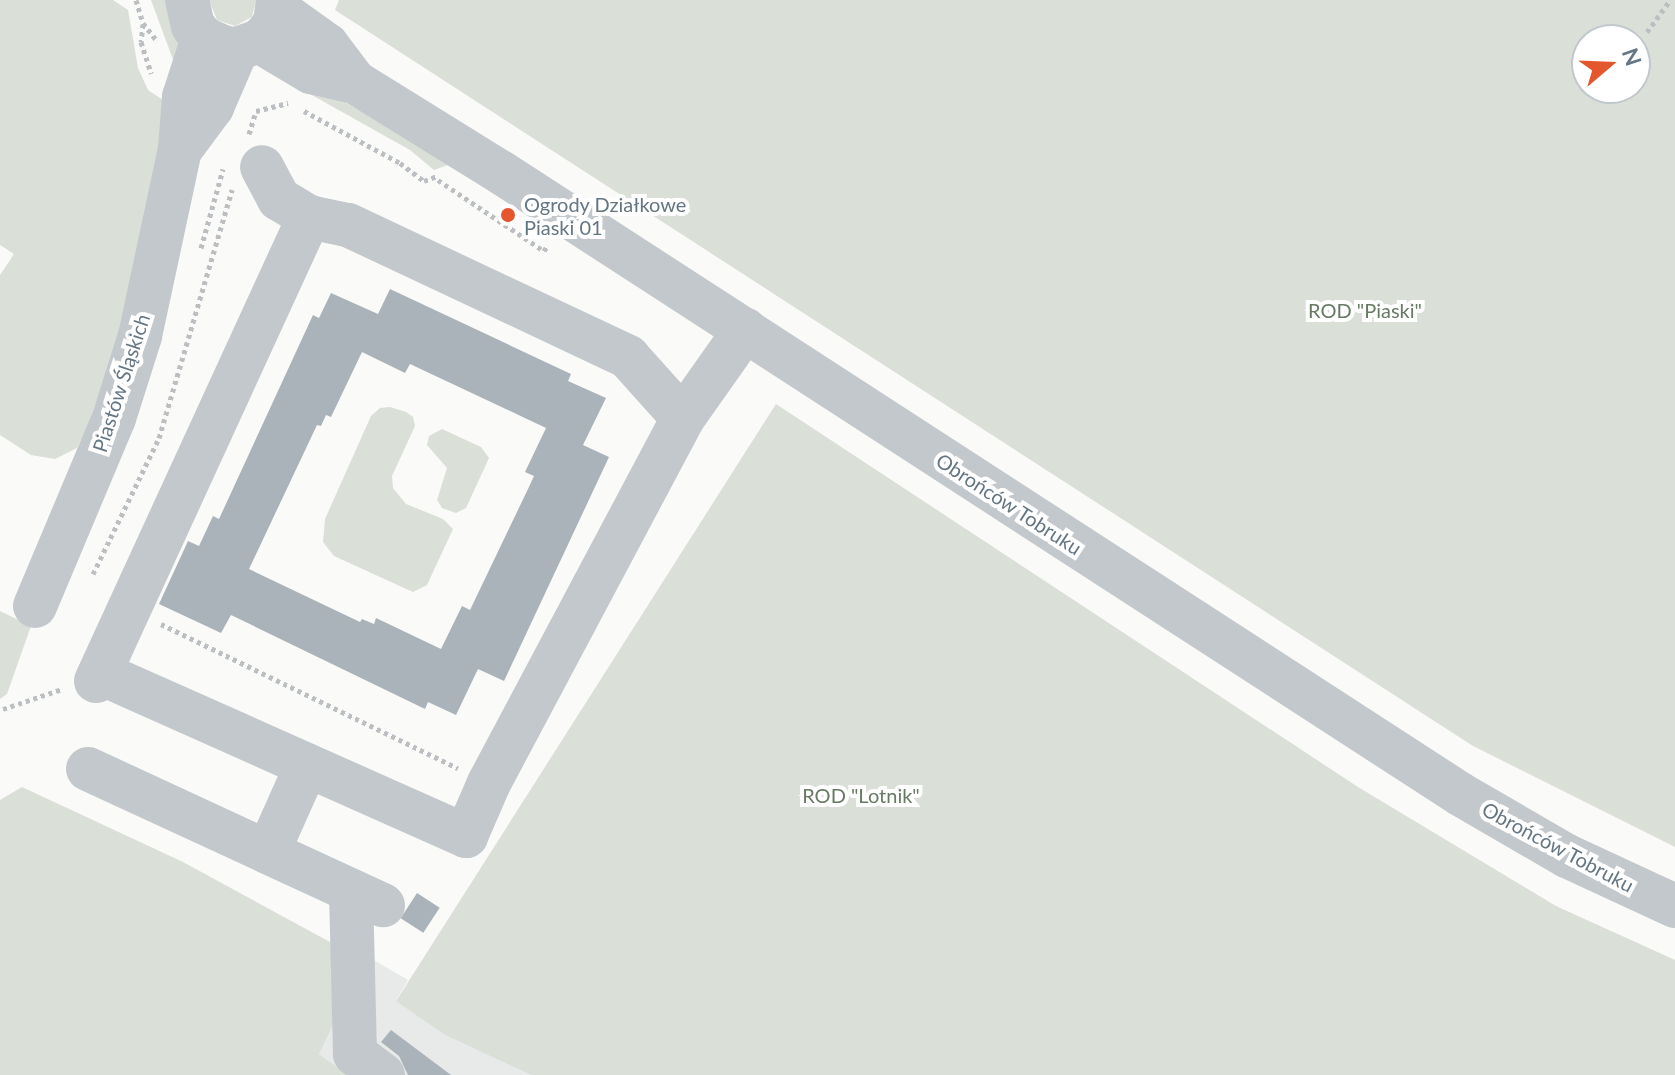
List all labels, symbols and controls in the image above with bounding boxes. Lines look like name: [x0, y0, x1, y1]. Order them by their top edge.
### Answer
north arrow: [1571, 24, 1651, 104]
text: N: [1617, 44, 1648, 69]
place label: Ogrody Działkowe Piaski 01: [524, 192, 687, 239]
marker: Ogrody Działkowe Piaski 01: [499, 206, 517, 224]
park label: ROD "Piaski": [1308, 298, 1422, 322]
street label: Piastów Śląskich: [87, 311, 155, 455]
street label: Obrońców Tobruku: [931, 448, 1087, 560]
park label: ROD "Lotnik": [802, 783, 920, 807]
street label: Obrońców Tobruku: [1478, 797, 1638, 897]

